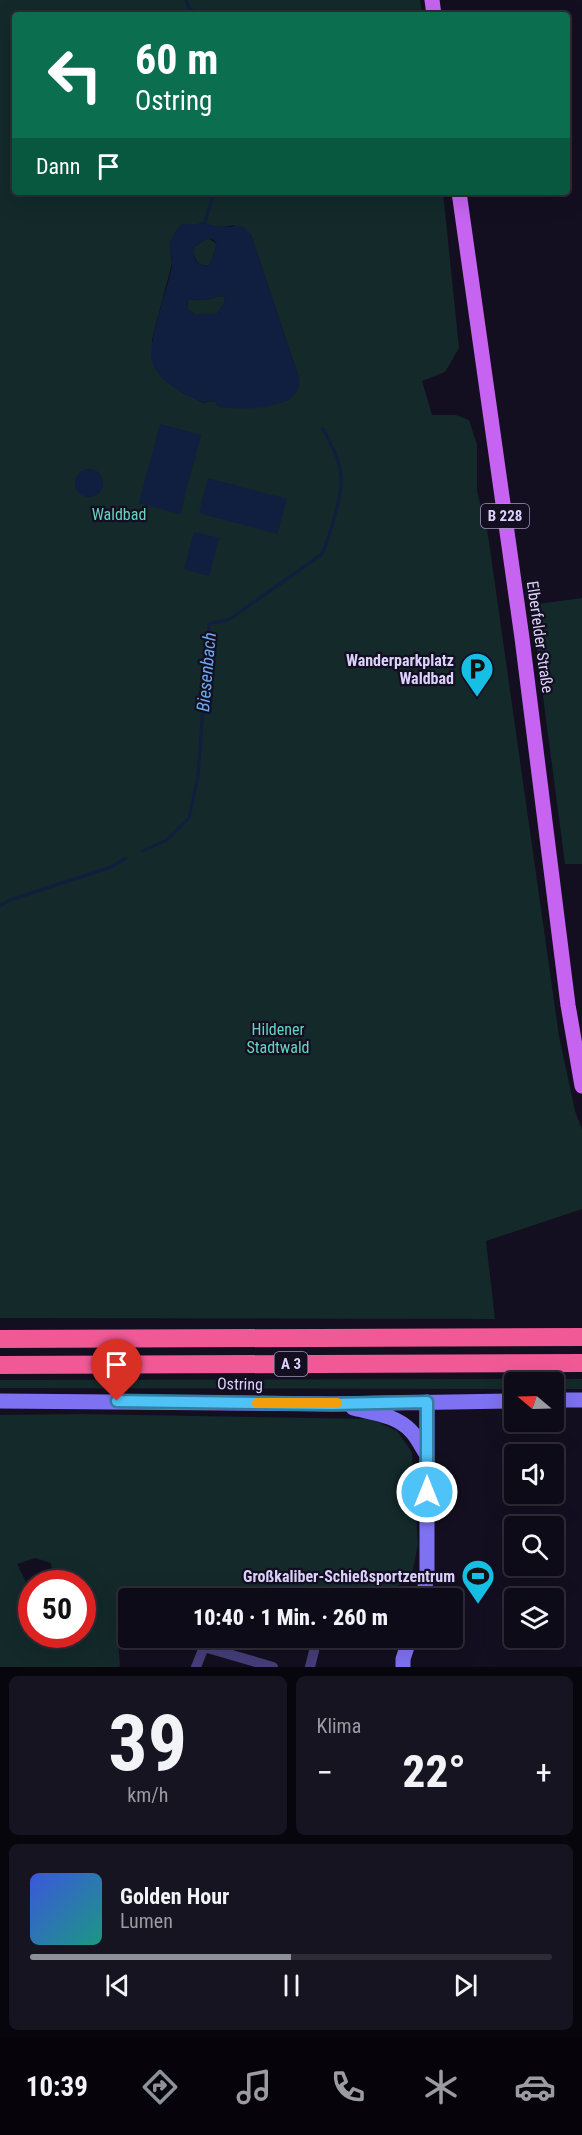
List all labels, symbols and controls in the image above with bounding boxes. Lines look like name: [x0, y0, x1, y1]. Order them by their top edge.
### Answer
text: 60 m: [135, 35, 218, 84]
icon: left: [36, 36, 114, 114]
text: Ostring: [135, 85, 212, 117]
icon: arrive: [92, 150, 125, 183]
text: Dann: [36, 154, 80, 179]
road number: B 228: [481, 504, 529, 528]
park label: Waldbad: [92, 505, 146, 524]
street label: Elberfelder Straße: [523, 580, 557, 694]
water label: Biesenbach: [192, 631, 220, 713]
place label: Wanderparkplatz Waldbad: [346, 651, 454, 688]
parking icon: Wanderparkplatz Waldbad: [459, 651, 495, 698]
park label: Hildener Stadtwald: [246, 1020, 310, 1057]
pin: [91, 1339, 142, 1401]
icon: arrive: [100, 1348, 133, 1381]
road number: A 3: [274, 1352, 308, 1376]
north arrow: [504, 1372, 564, 1432]
map controls: [504, 1372, 564, 1648]
street label: Ostring: [217, 1374, 263, 1394]
button: sound: [504, 1444, 564, 1504]
position arrow: [395, 1460, 459, 1524]
button: search: [504, 1516, 564, 1576]
sports icon: Großkaliber-Schießsportzentrum: [460, 1558, 496, 1605]
place label: Großkaliber-Schießsportzentrum: [243, 1567, 455, 1586]
speed limit sign: 50: [18, 1570, 96, 1648]
button: layers: [504, 1588, 564, 1648]
text: 10:40 · 1 Min. · 260 m: [193, 1605, 388, 1630]
text: 39: [108, 1698, 187, 1789]
text: Klima: [317, 1714, 361, 1738]
text: 22°: [403, 1745, 466, 1798]
text: −: [317, 1753, 333, 1792]
text: +: [536, 1753, 552, 1792]
text: km/h: [127, 1783, 168, 1807]
text: Golden Hour: [120, 1884, 229, 1909]
text: Lumen: [120, 1909, 173, 1933]
icon: previous: [101, 1969, 134, 2002]
icon: pause: [275, 1969, 308, 2002]
icon: next: [449, 1969, 482, 2002]
icon: directions: [139, 2066, 181, 2108]
icon: music: [233, 2066, 275, 2108]
icon: phone: [327, 2066, 369, 2108]
icon: climate: [420, 2066, 462, 2108]
icon: car: [514, 2066, 556, 2108]
text: 10:39: [26, 2071, 88, 2103]

